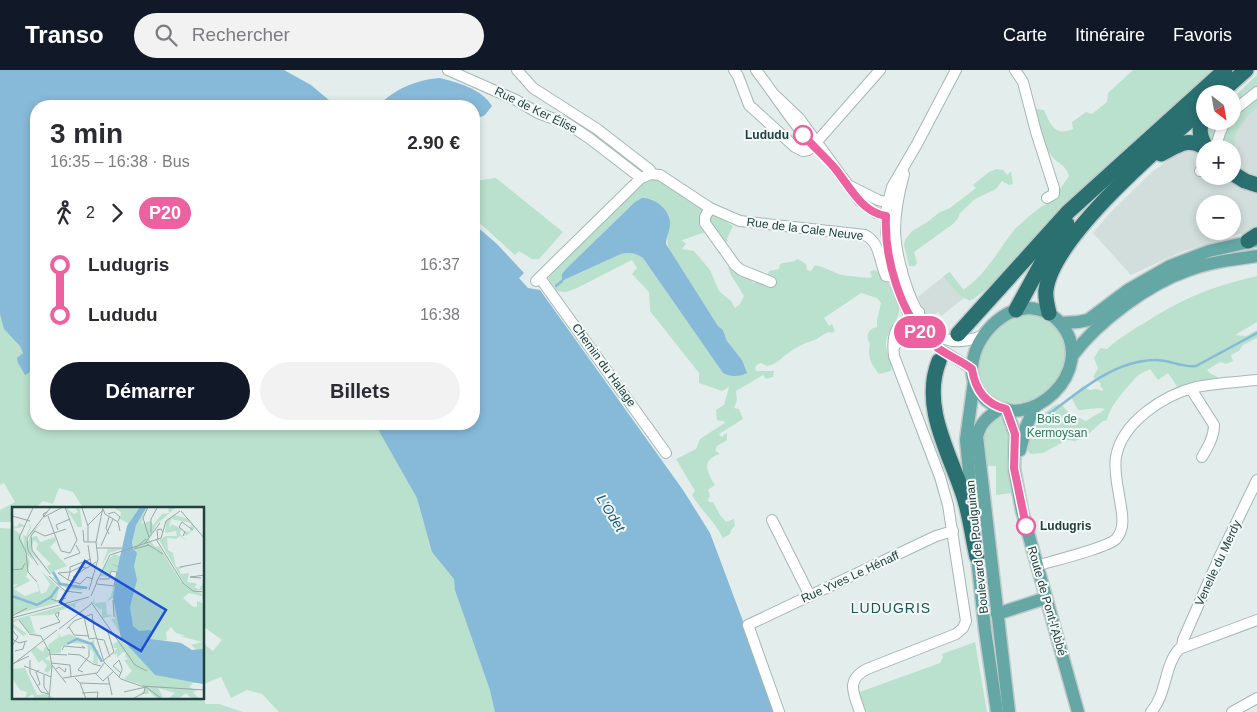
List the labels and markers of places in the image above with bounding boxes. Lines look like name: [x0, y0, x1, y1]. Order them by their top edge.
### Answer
marker: Lududu: [793, 125, 813, 145]
place label: Lududu: [745, 128, 789, 142]
marker: Ludugris: [1016, 516, 1036, 536]
place label: Ludugris: [1040, 519, 1092, 533]

